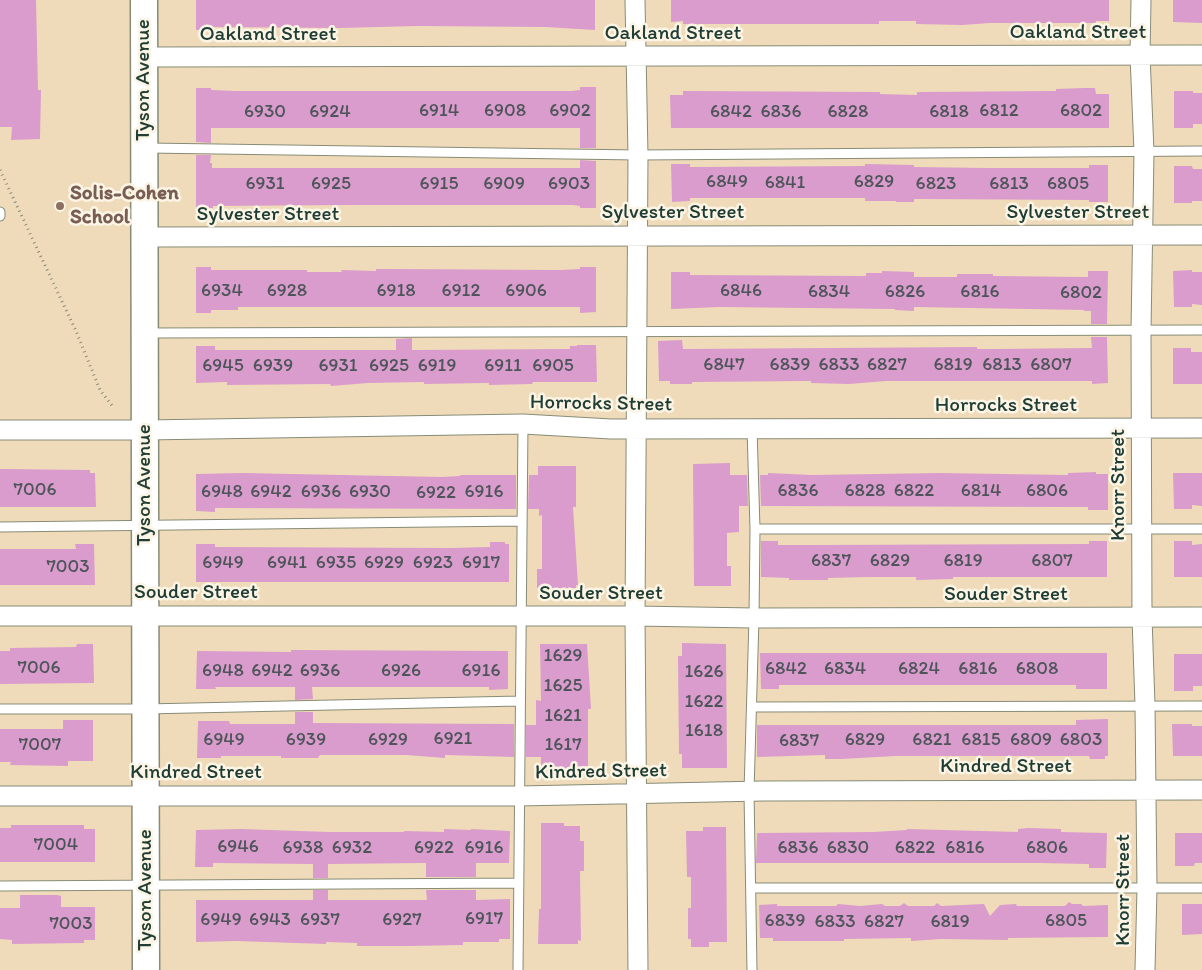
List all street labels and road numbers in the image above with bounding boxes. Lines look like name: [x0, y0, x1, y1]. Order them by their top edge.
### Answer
street label: Tyson Avenue: [131, 19, 157, 141]
street label: Oakland Street: [1010, 20, 1146, 46]
street label: Oakland Street: [605, 21, 741, 47]
street label: Oakland Street: [200, 22, 336, 48]
street label: Sylvester Street: [602, 200, 744, 226]
street label: Sylvester Street: [1007, 200, 1149, 226]
street label: Sylvester Street: [197, 202, 339, 228]
street label: Horrocks Street: [530, 390, 672, 418]
street label: Horrocks Street: [935, 393, 1077, 419]
street label: Tyson Avenue: [132, 424, 158, 546]
street label: Knorr Street: [1106, 429, 1132, 541]
street label: Souder Street: [134, 580, 258, 606]
street label: Souder Street: [539, 581, 663, 607]
street label: Souder Street: [944, 582, 1068, 608]
street label: Kindred Street: [940, 754, 1072, 780]
street label: Kindred Street: [535, 758, 667, 786]
street label: Kindred Street: [130, 760, 262, 786]
street label: Tyson Avenue: [133, 829, 159, 951]
street label: Knorr Street: [1111, 834, 1137, 946]

